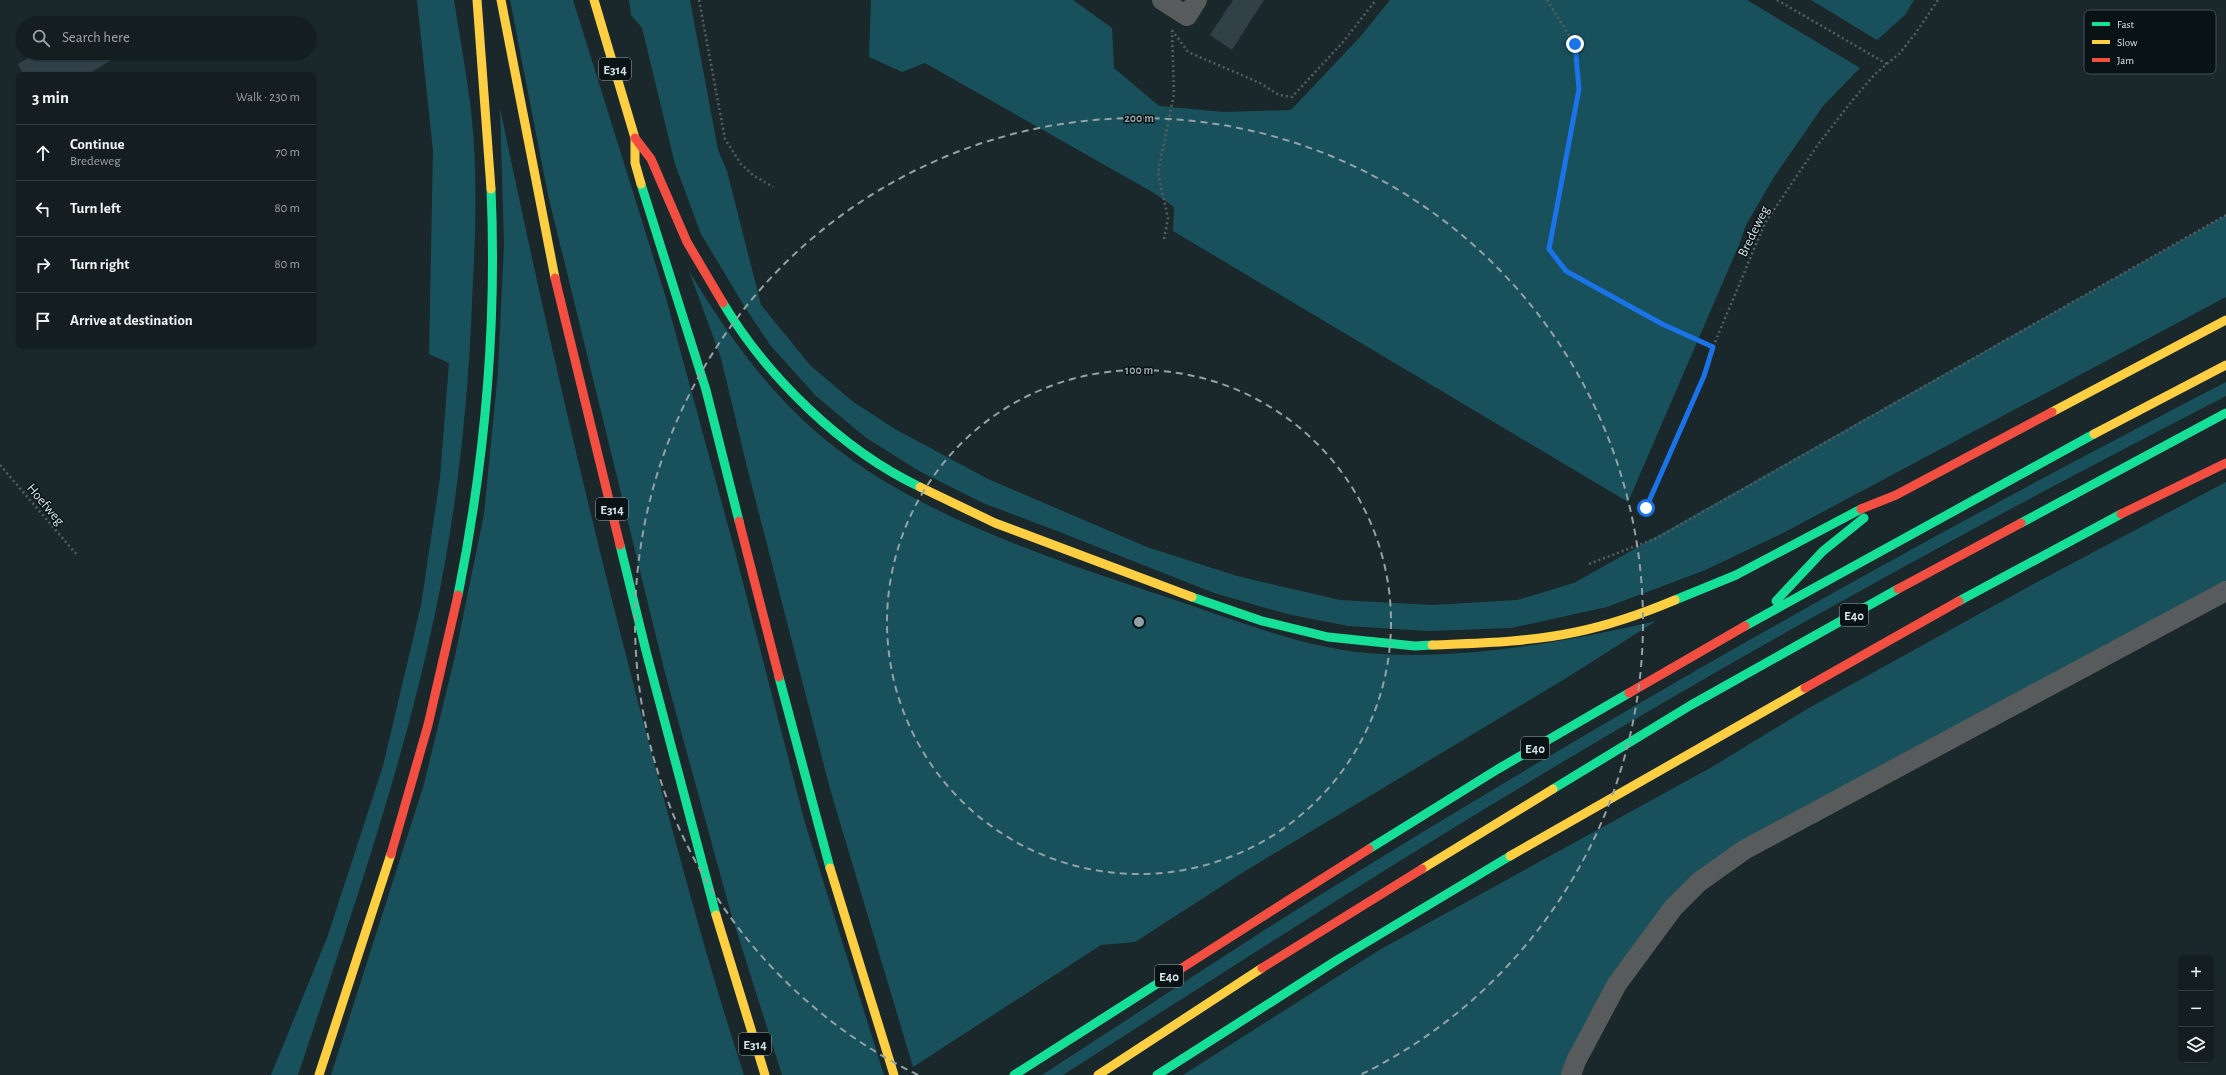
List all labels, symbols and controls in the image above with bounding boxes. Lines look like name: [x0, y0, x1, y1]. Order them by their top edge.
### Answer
legend: [2084, 10, 2216, 74]
search box: [16, 16, 316, 60]
text: Fast: [2117, 19, 2135, 30]
icon: search: [30, 27, 52, 49]
text: Search here: [62, 30, 130, 45]
route end: [1566, 35, 1584, 53]
text: Slow: [2117, 37, 2138, 48]
text: Jam: [2117, 55, 2134, 66]
road number: E314: [599, 58, 631, 80]
text: 3 min: [32, 89, 69, 106]
text: Walk · 230 m: [236, 91, 300, 104]
text: 200 m: [1124, 112, 1154, 124]
text: Continue: [70, 137, 125, 152]
icon: ahead: [32, 142, 54, 164]
text: 70 m: [275, 146, 300, 159]
text: Bredeweg: [70, 155, 121, 168]
icon: left: [32, 198, 54, 220]
text: Turn left: [70, 201, 121, 216]
text: 80 m: [274, 202, 300, 215]
street label: Bredeweg: [1736, 204, 1772, 259]
icon: right: [32, 254, 54, 276]
text: Turn right: [70, 257, 129, 272]
text: 80 m: [274, 258, 300, 271]
icon: arrive: [32, 310, 54, 332]
text: Arrive at destination: [70, 313, 193, 328]
text: 100 m: [1125, 364, 1153, 376]
street label: Hoefweg: [24, 481, 67, 528]
road number: E314: [596, 498, 628, 520]
route start: [1637, 499, 1655, 517]
road number: E40: [1840, 604, 1868, 626]
centre of rings: [1132, 615, 1146, 629]
road number: E40: [1521, 737, 1549, 759]
map controls: [2178, 955, 2214, 1063]
button: +: [2178, 955, 2214, 991]
road number: E40: [1155, 965, 1183, 987]
button: −: [2178, 991, 2214, 1027]
button: layers: [2178, 1027, 2214, 1063]
road number: E314: [739, 1033, 771, 1055]

